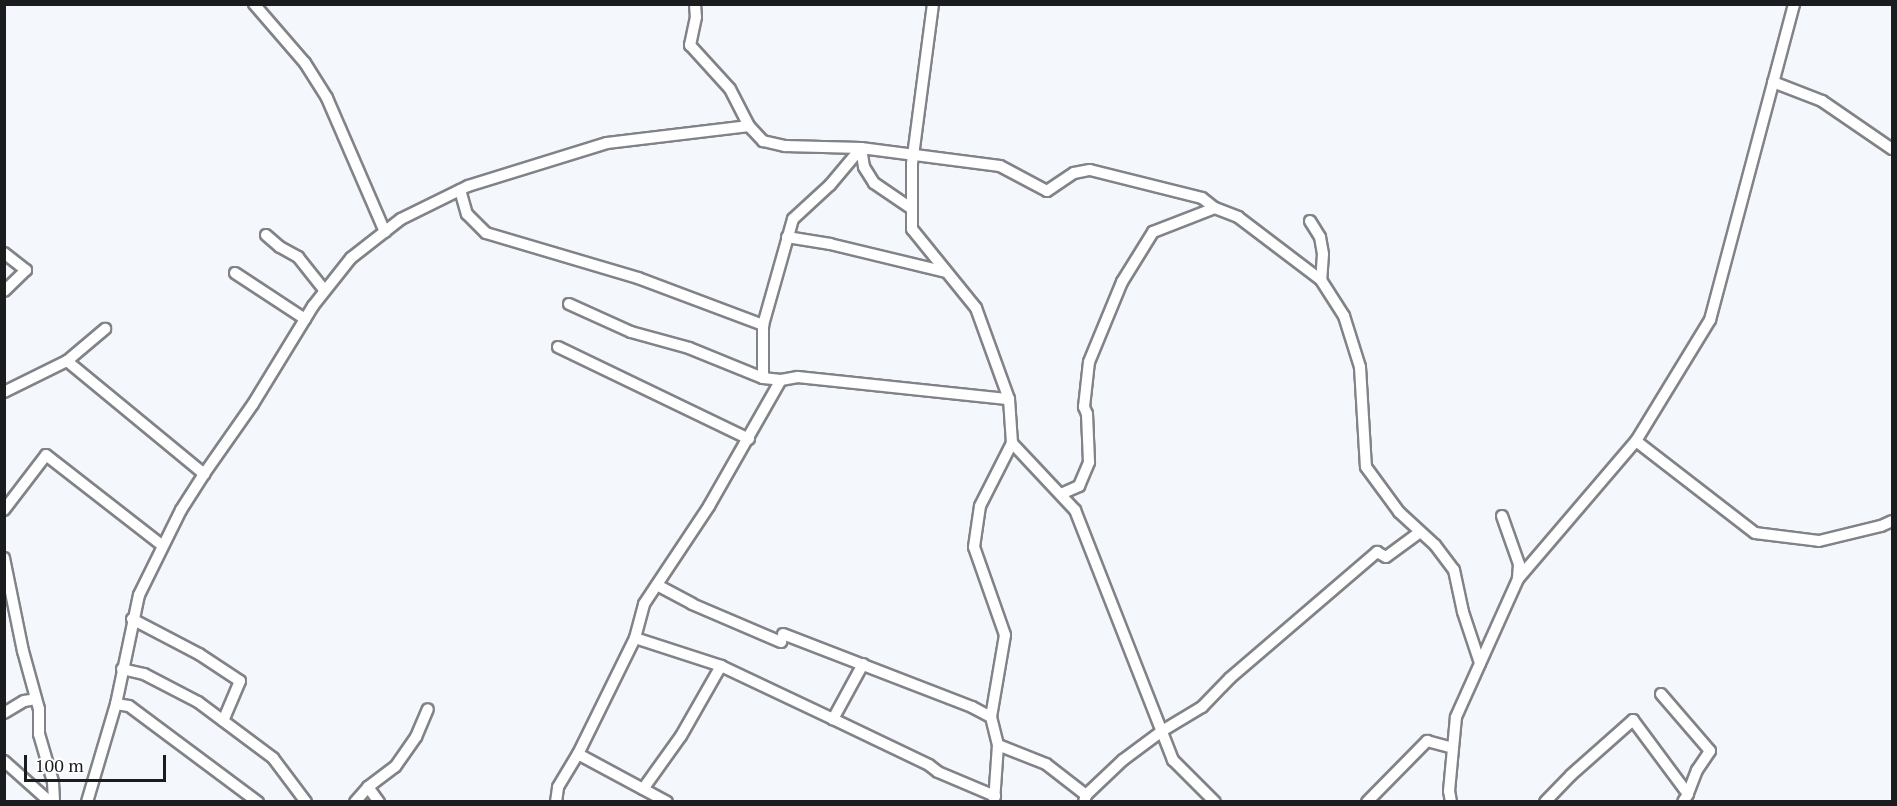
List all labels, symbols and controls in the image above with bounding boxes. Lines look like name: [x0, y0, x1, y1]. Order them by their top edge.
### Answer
scale bar: [27, 743, 170, 781]
text: 100 m: [35, 753, 84, 777]

